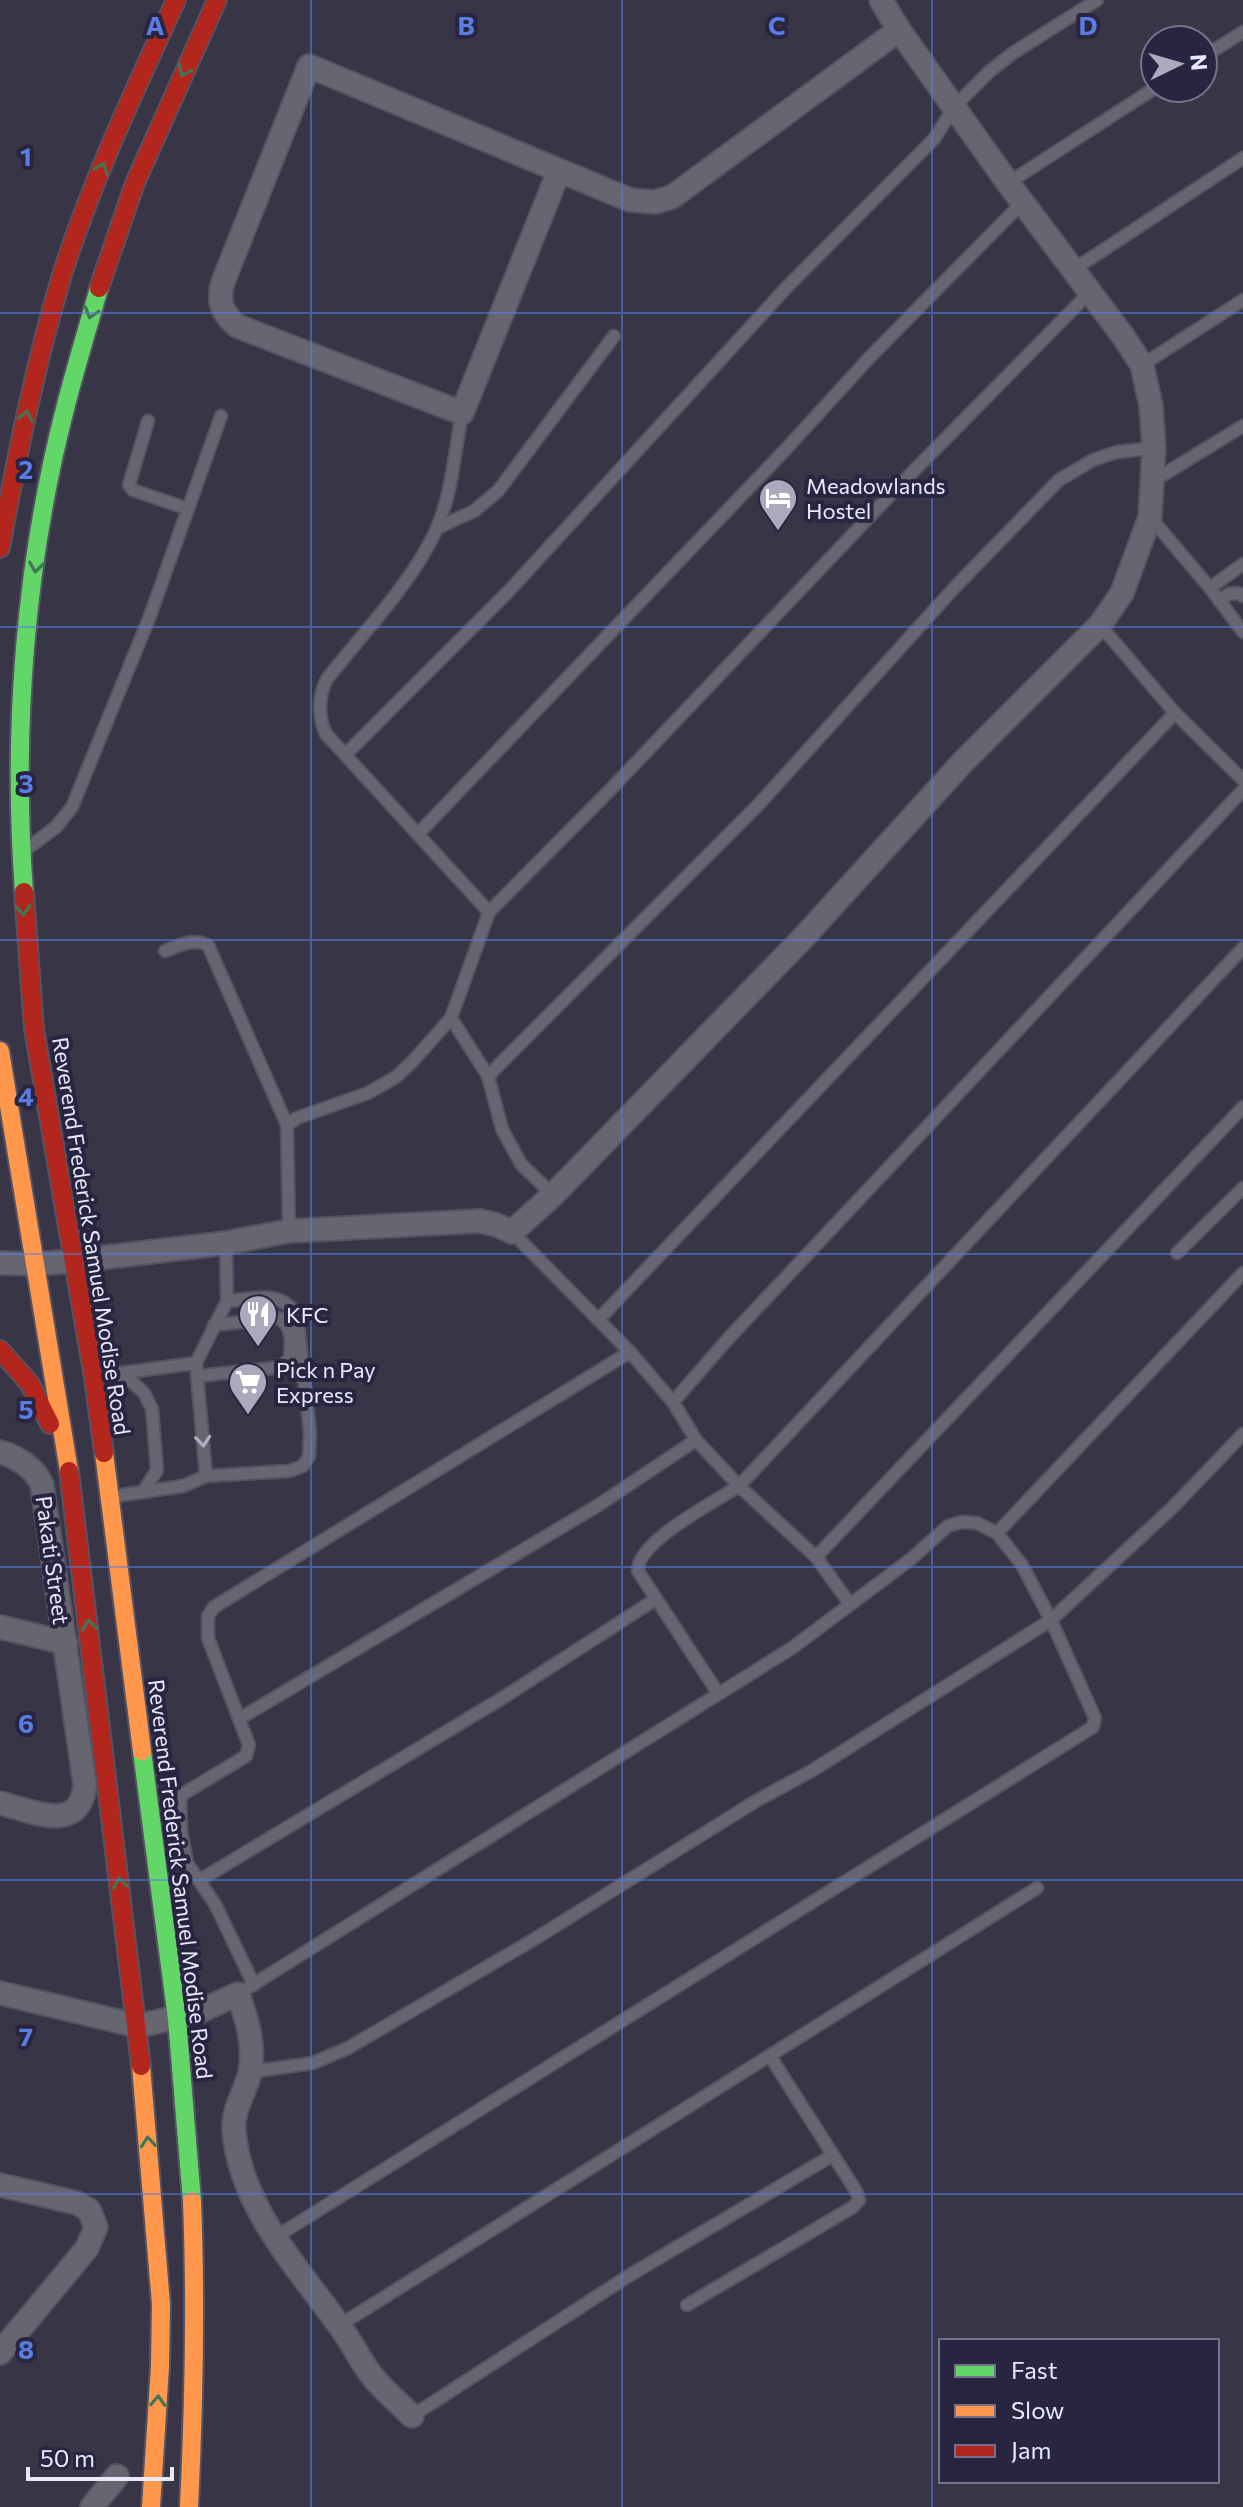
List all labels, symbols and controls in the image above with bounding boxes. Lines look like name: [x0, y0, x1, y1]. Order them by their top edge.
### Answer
text: A: [146, 9, 165, 40]
text: B: [457, 9, 475, 40]
text: C: [768, 9, 786, 40]
text: D: [1078, 9, 1098, 40]
north arrow: [1139, 24, 1219, 104]
text: N: [1185, 53, 1214, 72]
one-way arrow: [178, 63, 194, 77]
text: 1: [20, 140, 32, 171]
one-way arrow: [92, 162, 109, 176]
one-way arrow: [84, 306, 100, 320]
one-way arrow: [16, 409, 33, 423]
text: 2: [19, 453, 33, 484]
place label: Meadowlands Hostel: [806, 472, 946, 524]
hotel icon: Meadowlands Hostel: [757, 477, 799, 532]
one-way arrow: [27, 561, 44, 574]
text: 3: [18, 767, 34, 798]
one-way arrow: [15, 904, 32, 917]
street label: Reverend Frederick Samuel Modise Road: [47, 1035, 137, 1437]
text: 4: [18, 1080, 34, 1111]
restaurant icon: KFC: [237, 1293, 279, 1348]
place label: KFC: [286, 1301, 328, 1328]
place label: Pick n Pay Express: [276, 1356, 376, 1408]
supermarket icon: Pick n Pay Express: [227, 1361, 269, 1416]
text: 5: [18, 1393, 34, 1424]
one-way arrow: [194, 1435, 211, 1448]
street label: Pakati Street: [31, 1494, 75, 1626]
one-way arrow: [81, 1618, 98, 1632]
street label: Reverend Frederick Samuel Modise Road: [143, 1678, 219, 2080]
text: 6: [18, 1707, 34, 1738]
one-way arrow: [112, 1876, 129, 1889]
text: 7: [19, 2020, 33, 2051]
one-way arrow: [140, 2135, 157, 2148]
text: 8: [18, 2333, 34, 2364]
legend: [939, 2339, 1219, 2483]
text: Fast: [1011, 2355, 1058, 2384]
one-way arrow: [150, 2394, 167, 2407]
text: Slow: [1011, 2395, 1064, 2424]
scale bar: [28, 2431, 172, 2481]
text: Jam: [1011, 2435, 1051, 2464]
text: 50 m: [40, 2443, 95, 2472]

